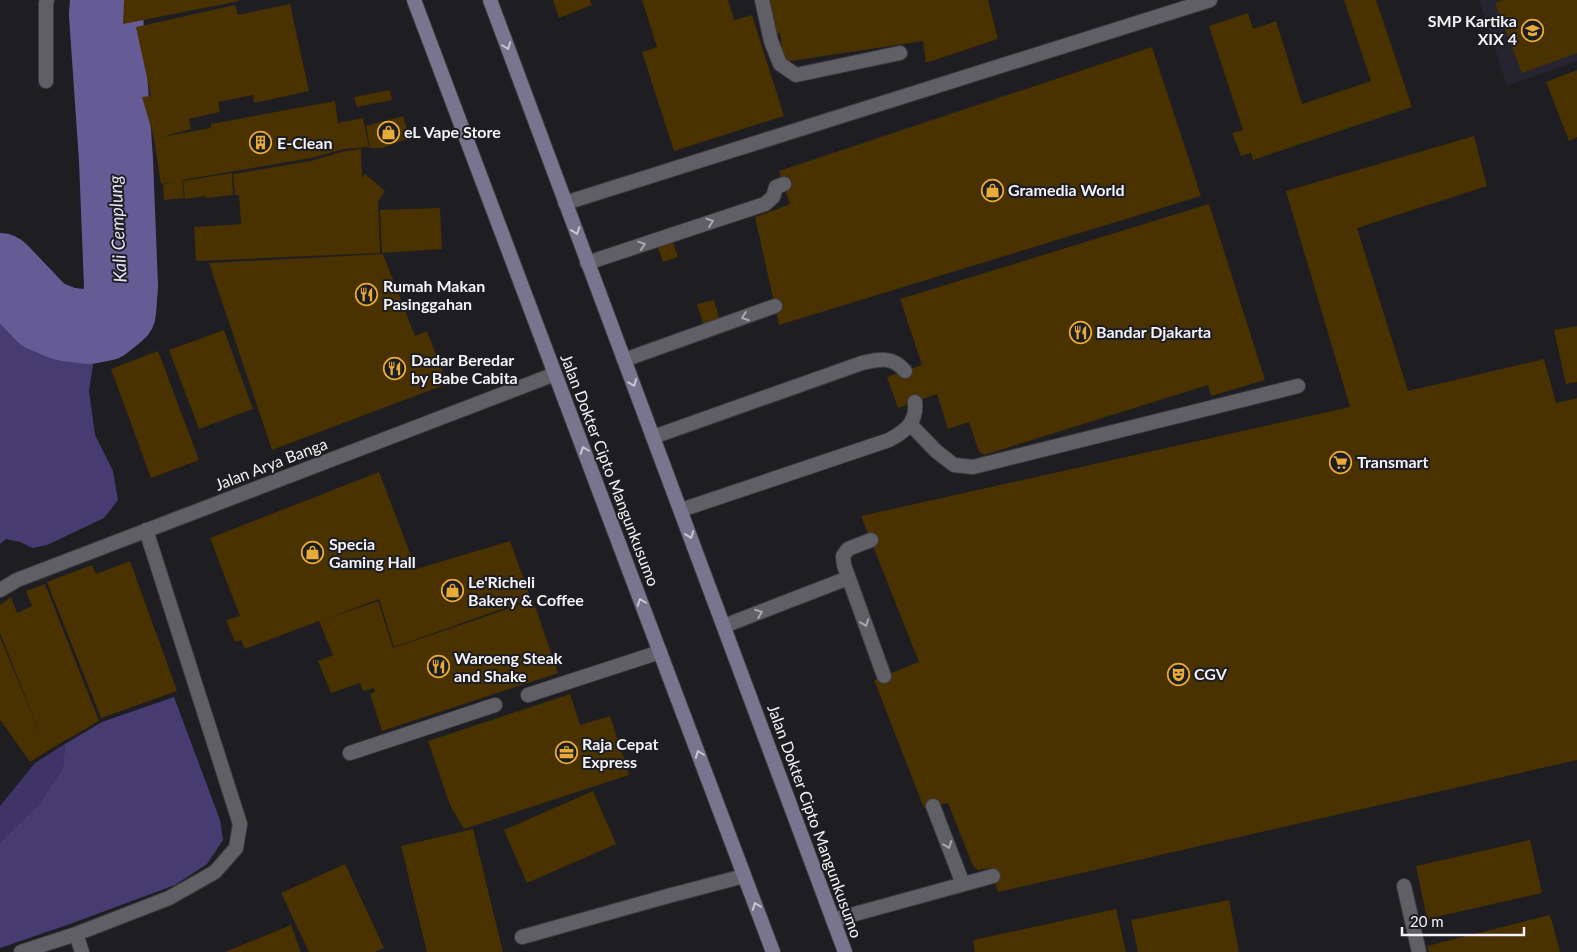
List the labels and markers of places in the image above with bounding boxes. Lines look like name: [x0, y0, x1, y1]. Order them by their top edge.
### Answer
place label: SMP Kartika XIX 4: [1428, 11, 1517, 48]
school or university icon: SMP Kartika XIX 4: [1521, 18, 1545, 42]
shop icon: eL Vape Store: [376, 120, 400, 144]
place label: eL Vape Store: [404, 122, 501, 141]
building icon: E-Clean: [249, 131, 273, 155]
place label: E-Clean: [277, 133, 332, 152]
shop icon: Gramedia World: [980, 178, 1004, 202]
place label: Gramedia World: [1008, 180, 1125, 199]
place label: Rumah Makan Pasinggahan: [383, 276, 485, 313]
restaurant icon: Rumah Makan Pasinggahan: [355, 283, 379, 307]
restaurant icon: Bandar Djakarta: [1068, 320, 1092, 344]
place label: Bandar Djakarta: [1096, 322, 1211, 341]
place label: Dadar Beredar by Babe Cabita: [411, 350, 518, 387]
restaurant icon: Dadar Beredar by Babe Cabita: [383, 357, 407, 381]
supermarket icon: Transmart: [1329, 450, 1353, 474]
place label: Transmart: [1357, 452, 1429, 471]
place label: Specia Gaming Hall: [329, 534, 416, 571]
shop icon: Specia Gaming Hall: [301, 541, 325, 565]
place label: Le'Richeli Bakery & Coffee: [468, 572, 584, 609]
shop icon: Le'Richeli Bakery & Coffee: [440, 579, 464, 603]
place label: Waroeng Steak and Shake: [454, 648, 563, 685]
restaurant icon: Waroeng Steak and Shake: [426, 655, 450, 679]
theatre icon: CGV: [1166, 662, 1190, 686]
place label: CGV: [1194, 664, 1228, 683]
place label: Raja Cepat Express: [582, 734, 658, 771]
office icon: Raja Cepat Express: [554, 741, 578, 765]

